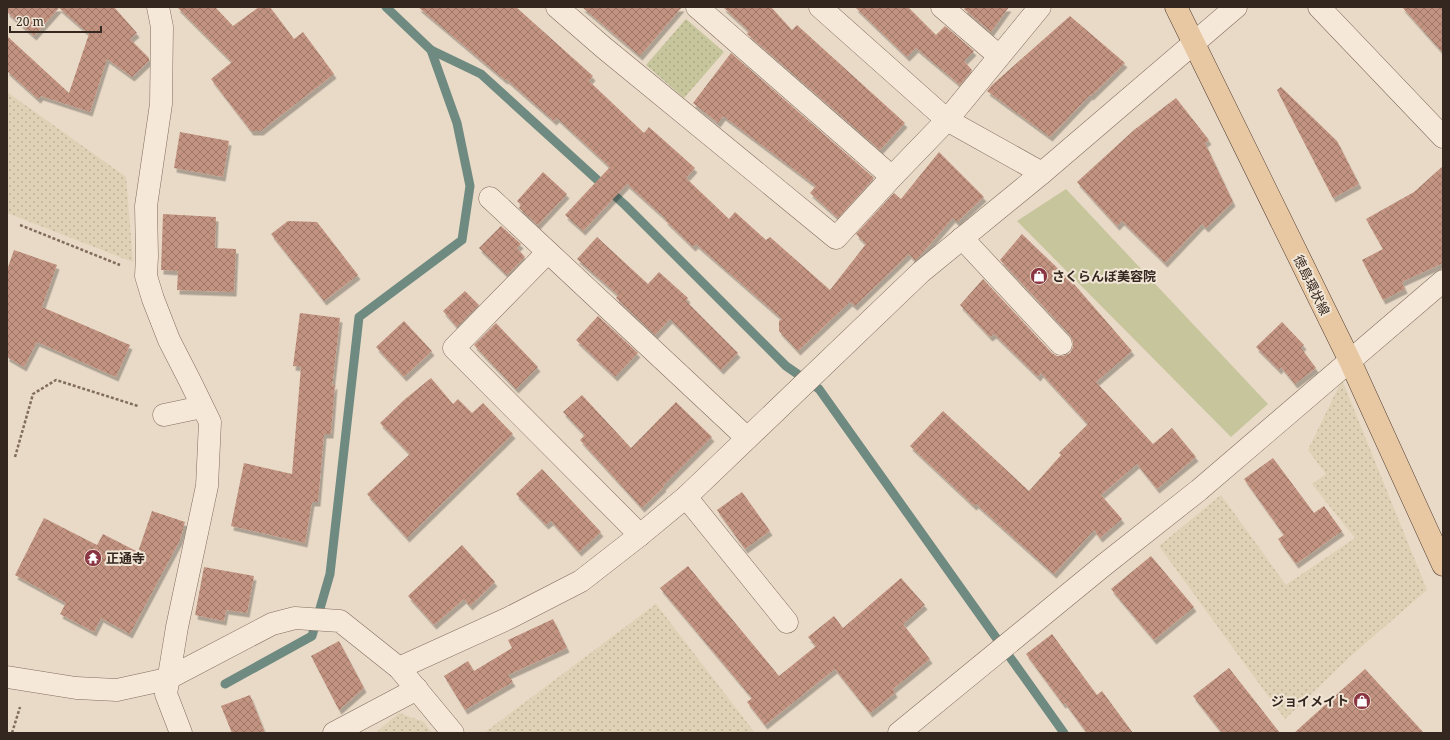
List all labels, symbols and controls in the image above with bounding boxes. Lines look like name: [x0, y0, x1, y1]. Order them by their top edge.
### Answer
scale bar: [10, 8, 101, 34]
text: 20 m: [16, 13, 44, 30]
street label: 徳島環状線: [1290, 252, 1334, 318]
shop icon: さくらんぼ美容院: [1029, 266, 1049, 286]
place label: さくらんぼ美容院: [1052, 267, 1156, 285]
temple icon: 正通寺: [83, 548, 103, 568]
place label: 正通寺: [106, 549, 145, 567]
shop icon: ジョイメイト: [1352, 691, 1372, 711]
place label: ジョイメイト: [1271, 692, 1349, 710]

